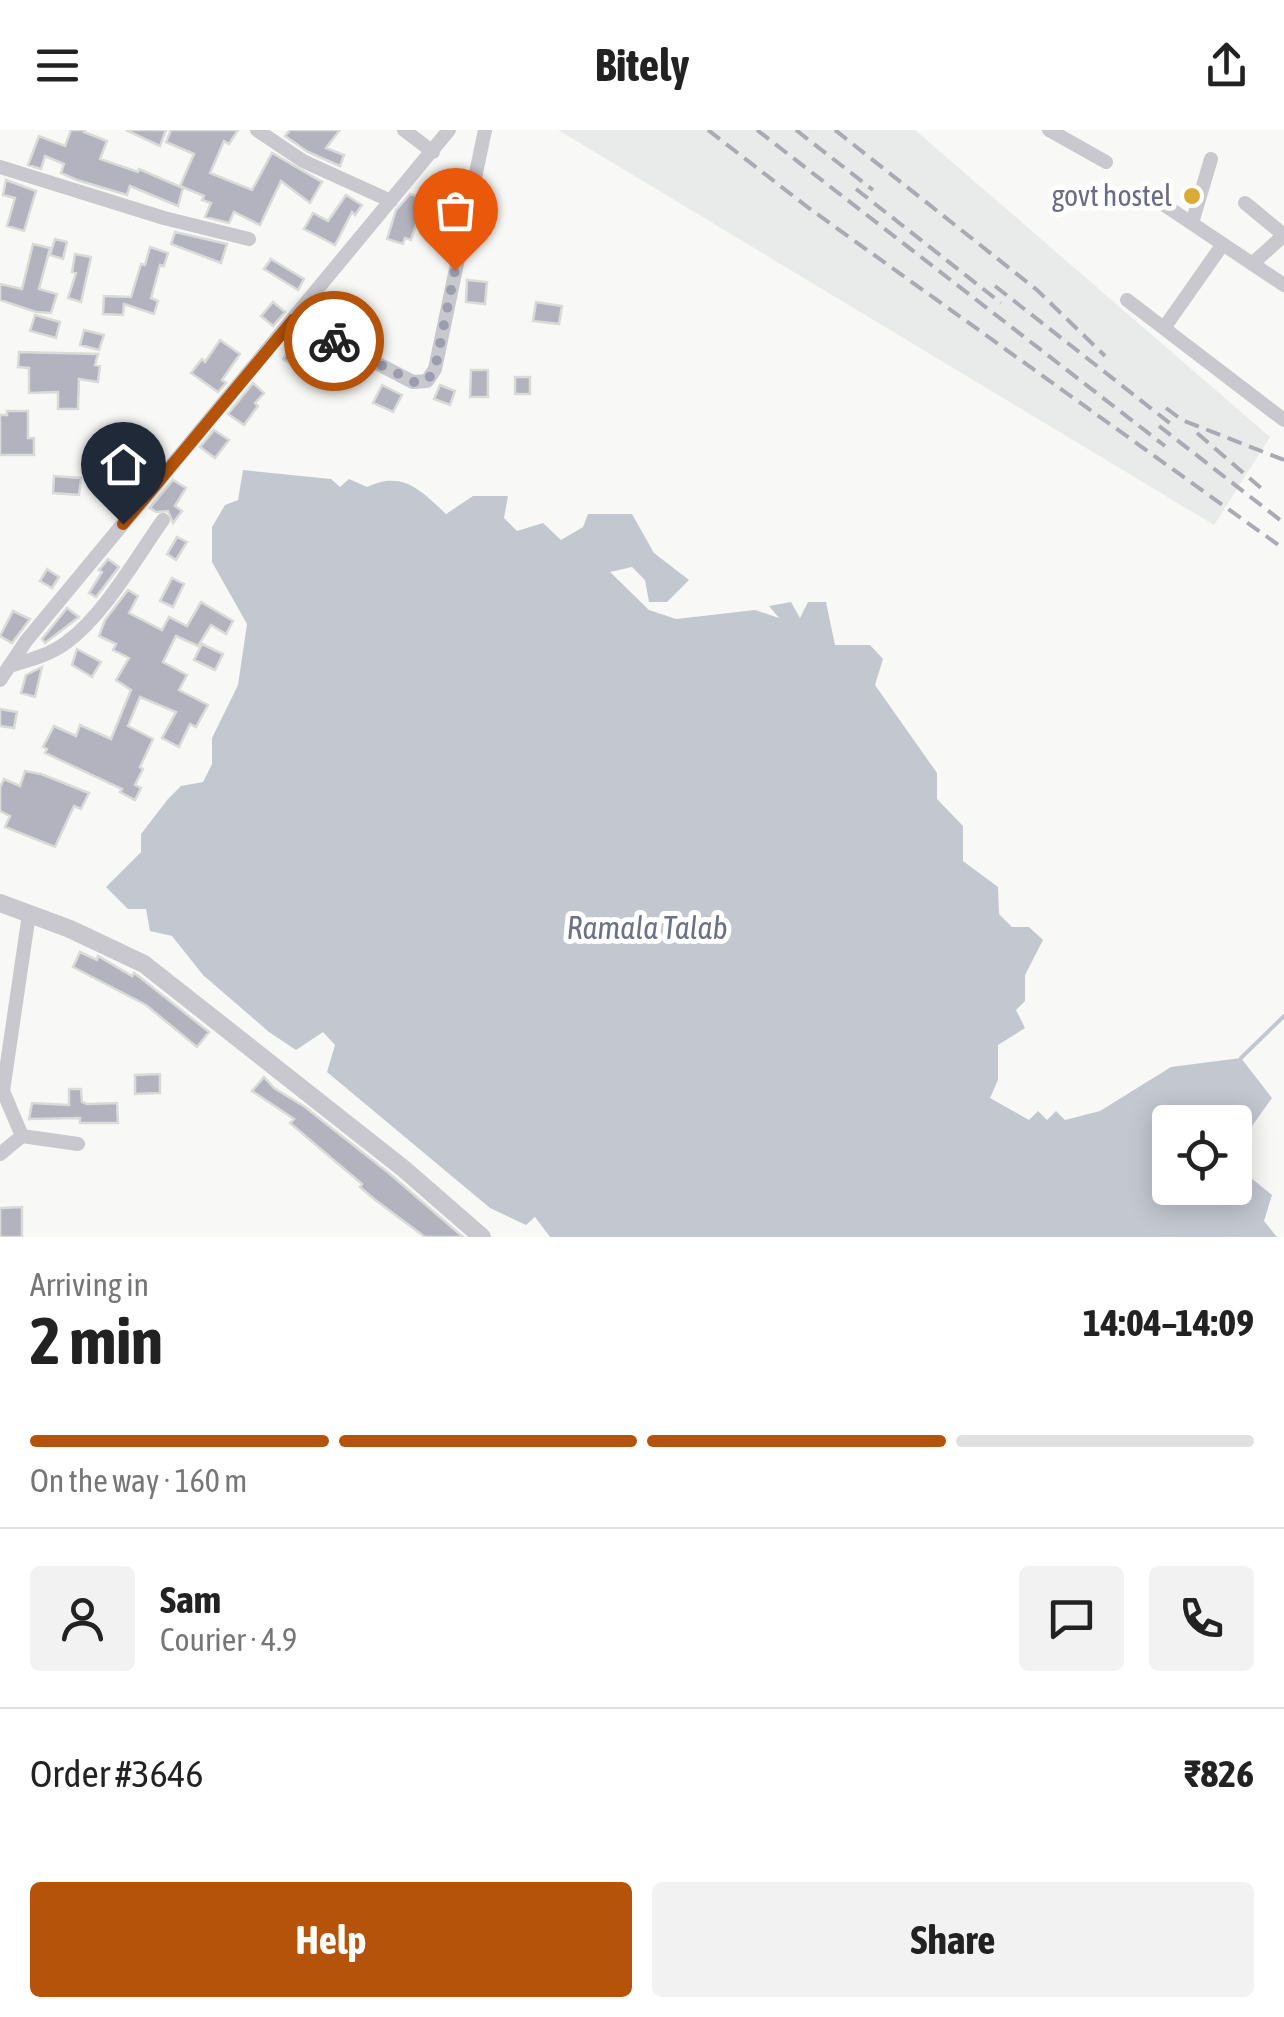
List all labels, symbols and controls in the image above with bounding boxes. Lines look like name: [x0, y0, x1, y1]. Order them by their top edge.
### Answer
icon: menu: [30, 38, 85, 93]
icon: share: [1199, 38, 1254, 93]
text: Bitely: [595, 39, 689, 91]
pin: [413, 168, 498, 271]
place label: govt hostel: [1052, 178, 1172, 212]
icon: bag: [428, 183, 483, 238]
marker: govt hostel: [1181, 185, 1203, 207]
courier: [284, 291, 384, 391]
icon: bike: [307, 314, 362, 369]
pin: [81, 422, 166, 525]
icon: home: [96, 437, 151, 492]
water label: Ramala Talab: [566, 909, 728, 946]
map controls: [1152, 1105, 1252, 1205]
button: locate: [1152, 1105, 1252, 1205]
text: Arriving in: [30, 1266, 149, 1303]
text: 14:04–14:09: [1083, 1301, 1254, 1344]
text: 2 min: [30, 1303, 163, 1378]
text: On the way · 160 m: [30, 1462, 247, 1499]
button: person: [30, 1566, 135, 1671]
button: chat: [1019, 1566, 1124, 1671]
button: phone: [1149, 1566, 1254, 1671]
text: Sam: [160, 1578, 221, 1621]
text: Courier · 4.9: [160, 1621, 297, 1658]
text: Order #3646: [30, 1752, 203, 1795]
text: ₹826: [1184, 1752, 1254, 1795]
button: Help: [30, 1882, 632, 1997]
button: Share: [652, 1882, 1254, 1997]

